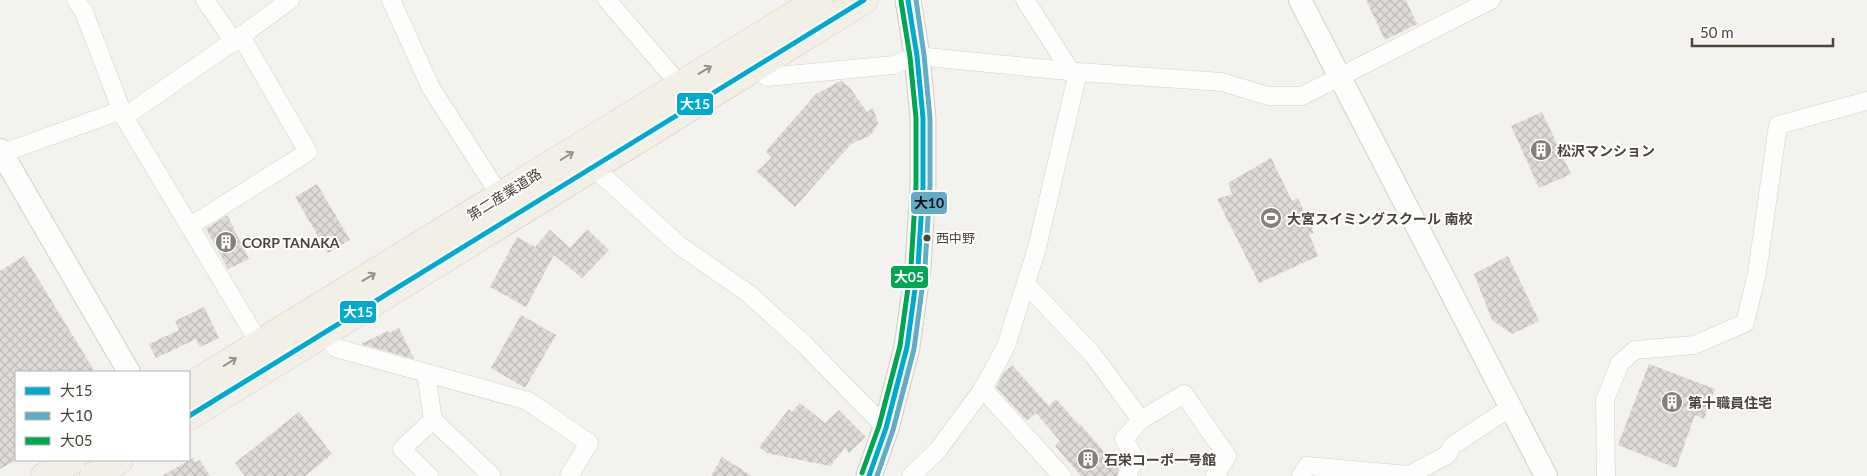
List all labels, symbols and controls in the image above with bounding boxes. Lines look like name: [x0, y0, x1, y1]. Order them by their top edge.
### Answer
scale bar: [1692, 15, 1833, 47]
text: 50 m: [1700, 23, 1734, 41]
one-way arrow: [698, 64, 712, 74]
line badge: 大15: [676, 92, 714, 116]
text: 大15: [680, 95, 710, 112]
building icon: 松沢マンション: [1529, 138, 1553, 162]
place label: 松沢マンション: [1557, 142, 1655, 159]
one-way arrow: [560, 150, 574, 160]
street label: 第二産業道路: [464, 165, 544, 223]
line badge: 大10: [910, 191, 948, 215]
text: 大10: [914, 194, 944, 211]
sports icon: 大宮スイミングスクール 南校: [1259, 206, 1283, 230]
place label: 大宮スイミングスクール 南校: [1287, 210, 1472, 227]
building icon: CORP TANAKA: [214, 230, 238, 254]
place label: 西中野: [936, 230, 975, 246]
marker: 西中野: [922, 233, 932, 243]
place label: CORP TANAKA: [242, 234, 340, 251]
line badge: 大05: [890, 265, 929, 289]
text: 大05: [894, 268, 924, 285]
one-way arrow: [362, 272, 376, 283]
line badge: 大15: [339, 300, 377, 324]
text: 大15: [343, 303, 373, 320]
one-way arrow: [223, 356, 237, 366]
legend: [15, 371, 190, 461]
text: 大15: [60, 381, 92, 399]
building icon: 第十職員住宅: [1660, 390, 1684, 414]
place label: 第十職員住宅: [1688, 394, 1772, 411]
text: 大10: [60, 406, 93, 424]
text: 大05: [60, 431, 92, 449]
building icon: 石栄コーポ一号館: [1076, 447, 1100, 471]
place label: 石栄コーポ一号館: [1104, 451, 1216, 468]

